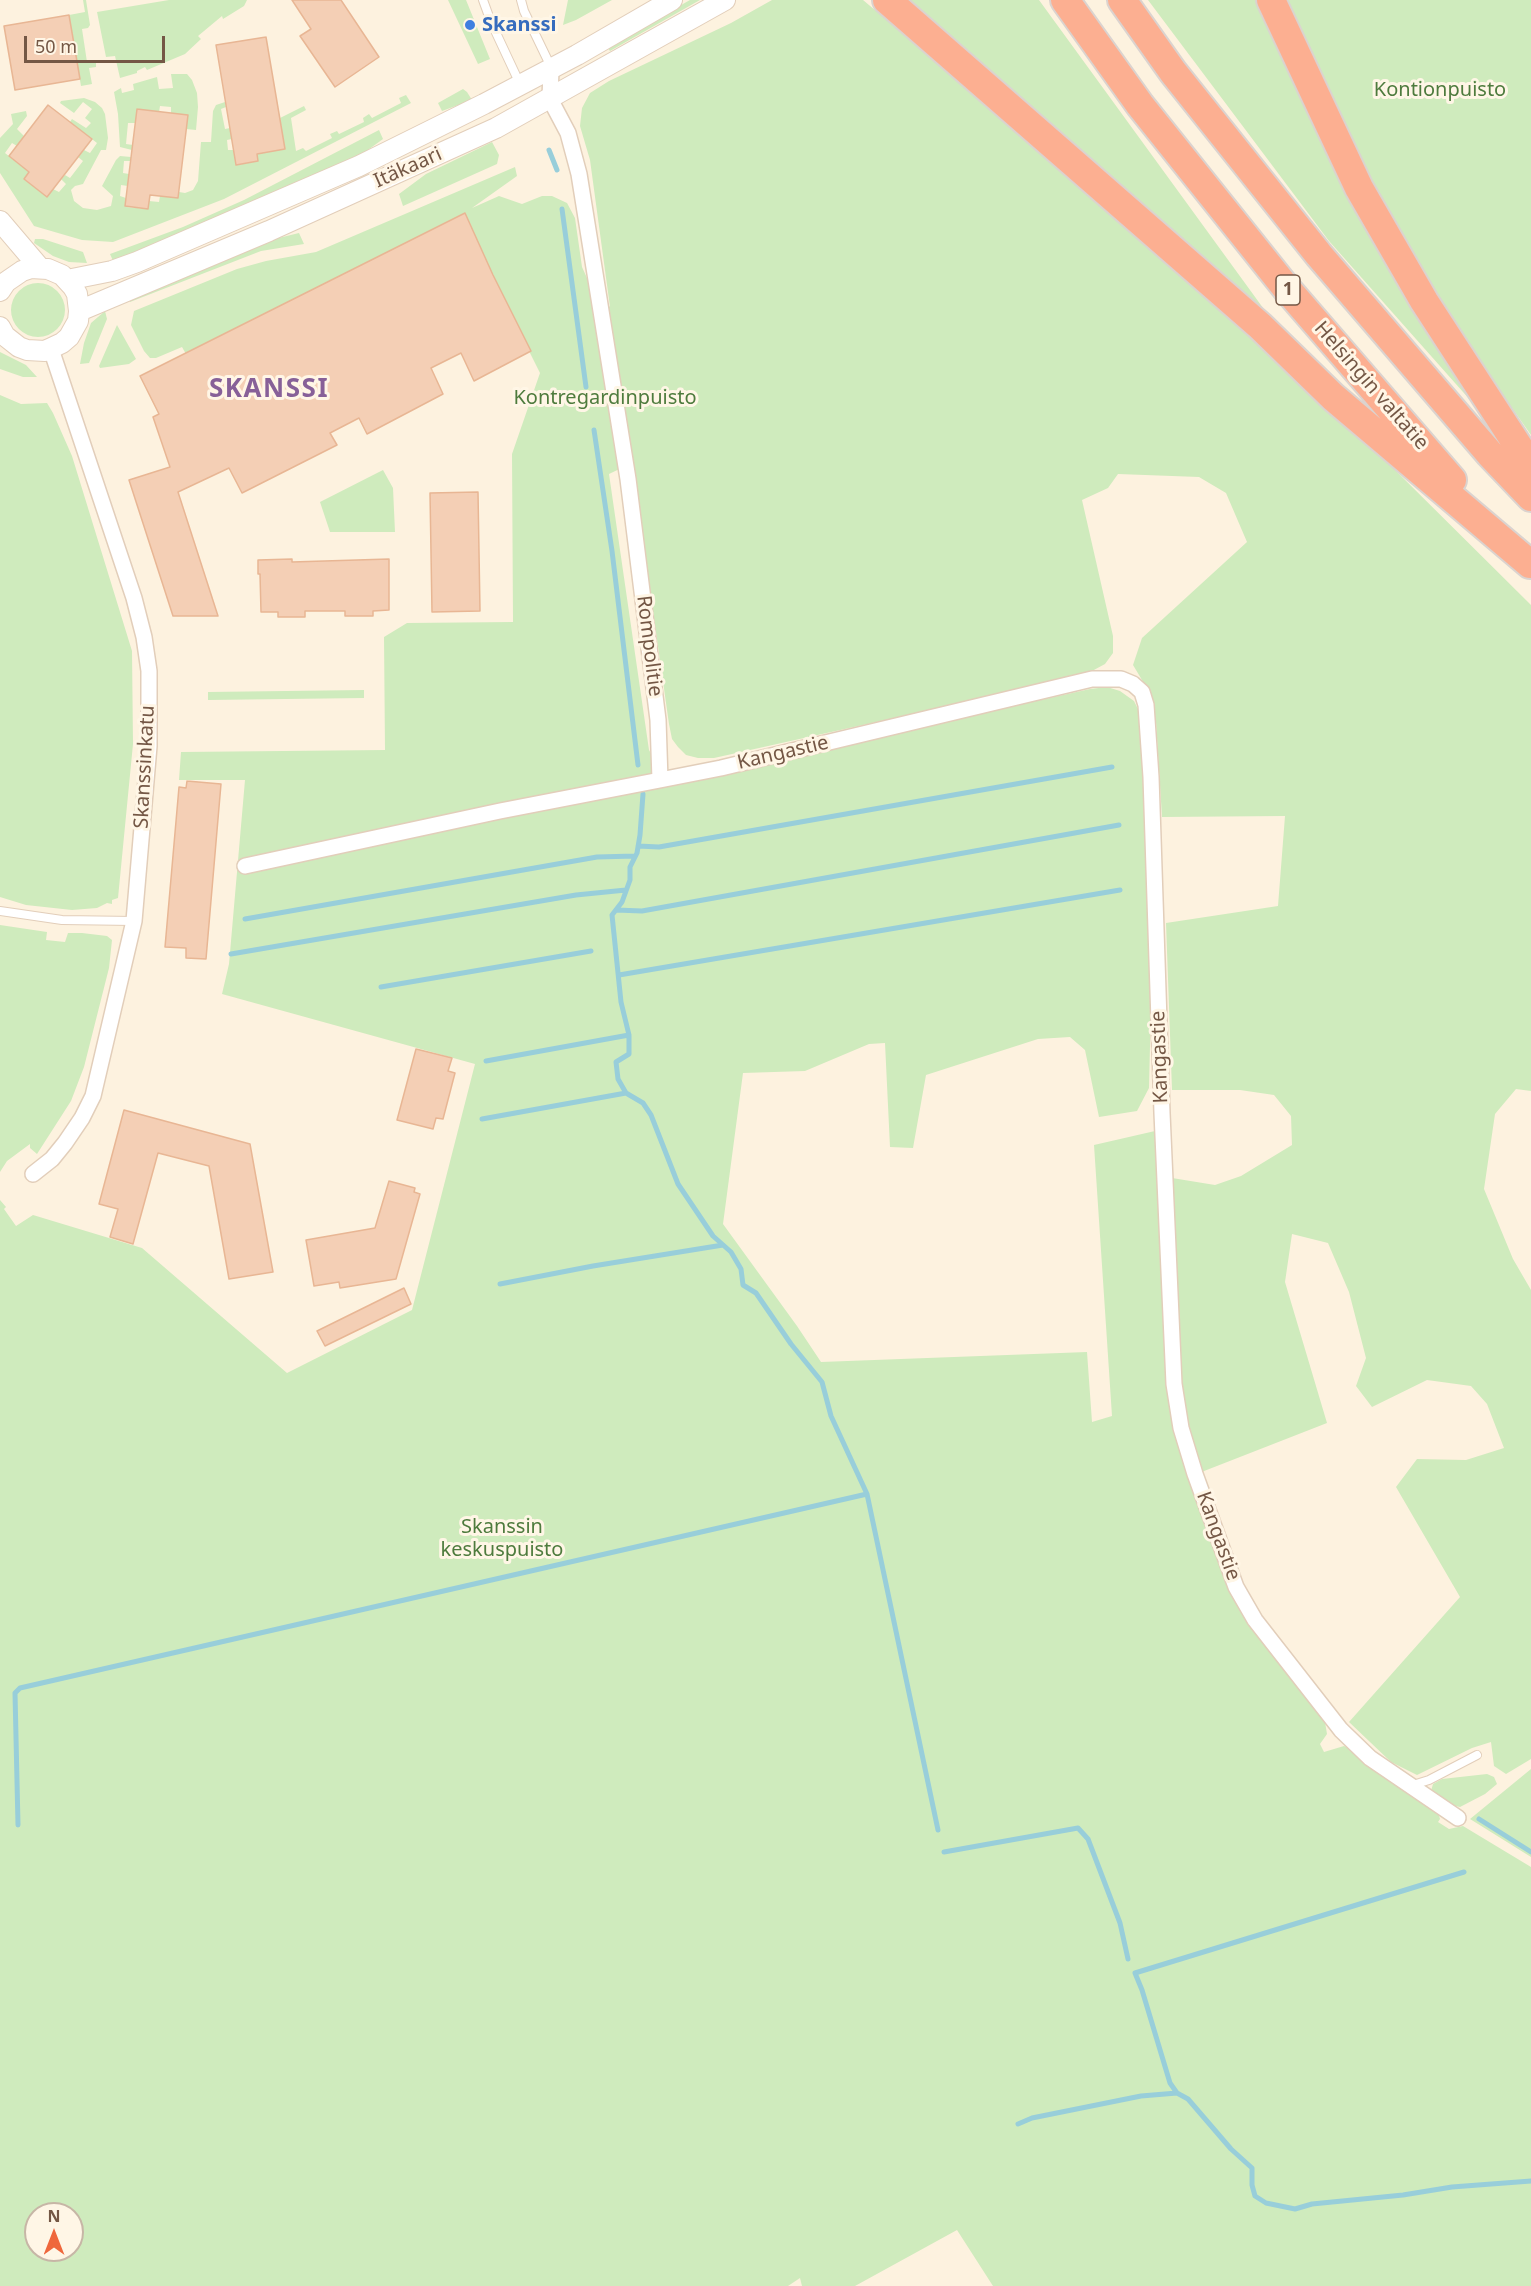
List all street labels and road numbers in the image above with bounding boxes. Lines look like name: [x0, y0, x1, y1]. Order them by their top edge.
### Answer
street label: Itäkaari: [370, 142, 446, 194]
road number: 1: [1276, 275, 1300, 305]
street label: Helsingin valtatie: [1309, 317, 1433, 455]
street label: Rompolitie: [631, 594, 667, 698]
street label: Skanssinkatu: [130, 705, 160, 829]
street label: Kangastie: [735, 731, 831, 775]
street label: Kangastie: [1146, 1010, 1174, 1104]
street label: Kangastie: [1191, 1488, 1245, 1584]

